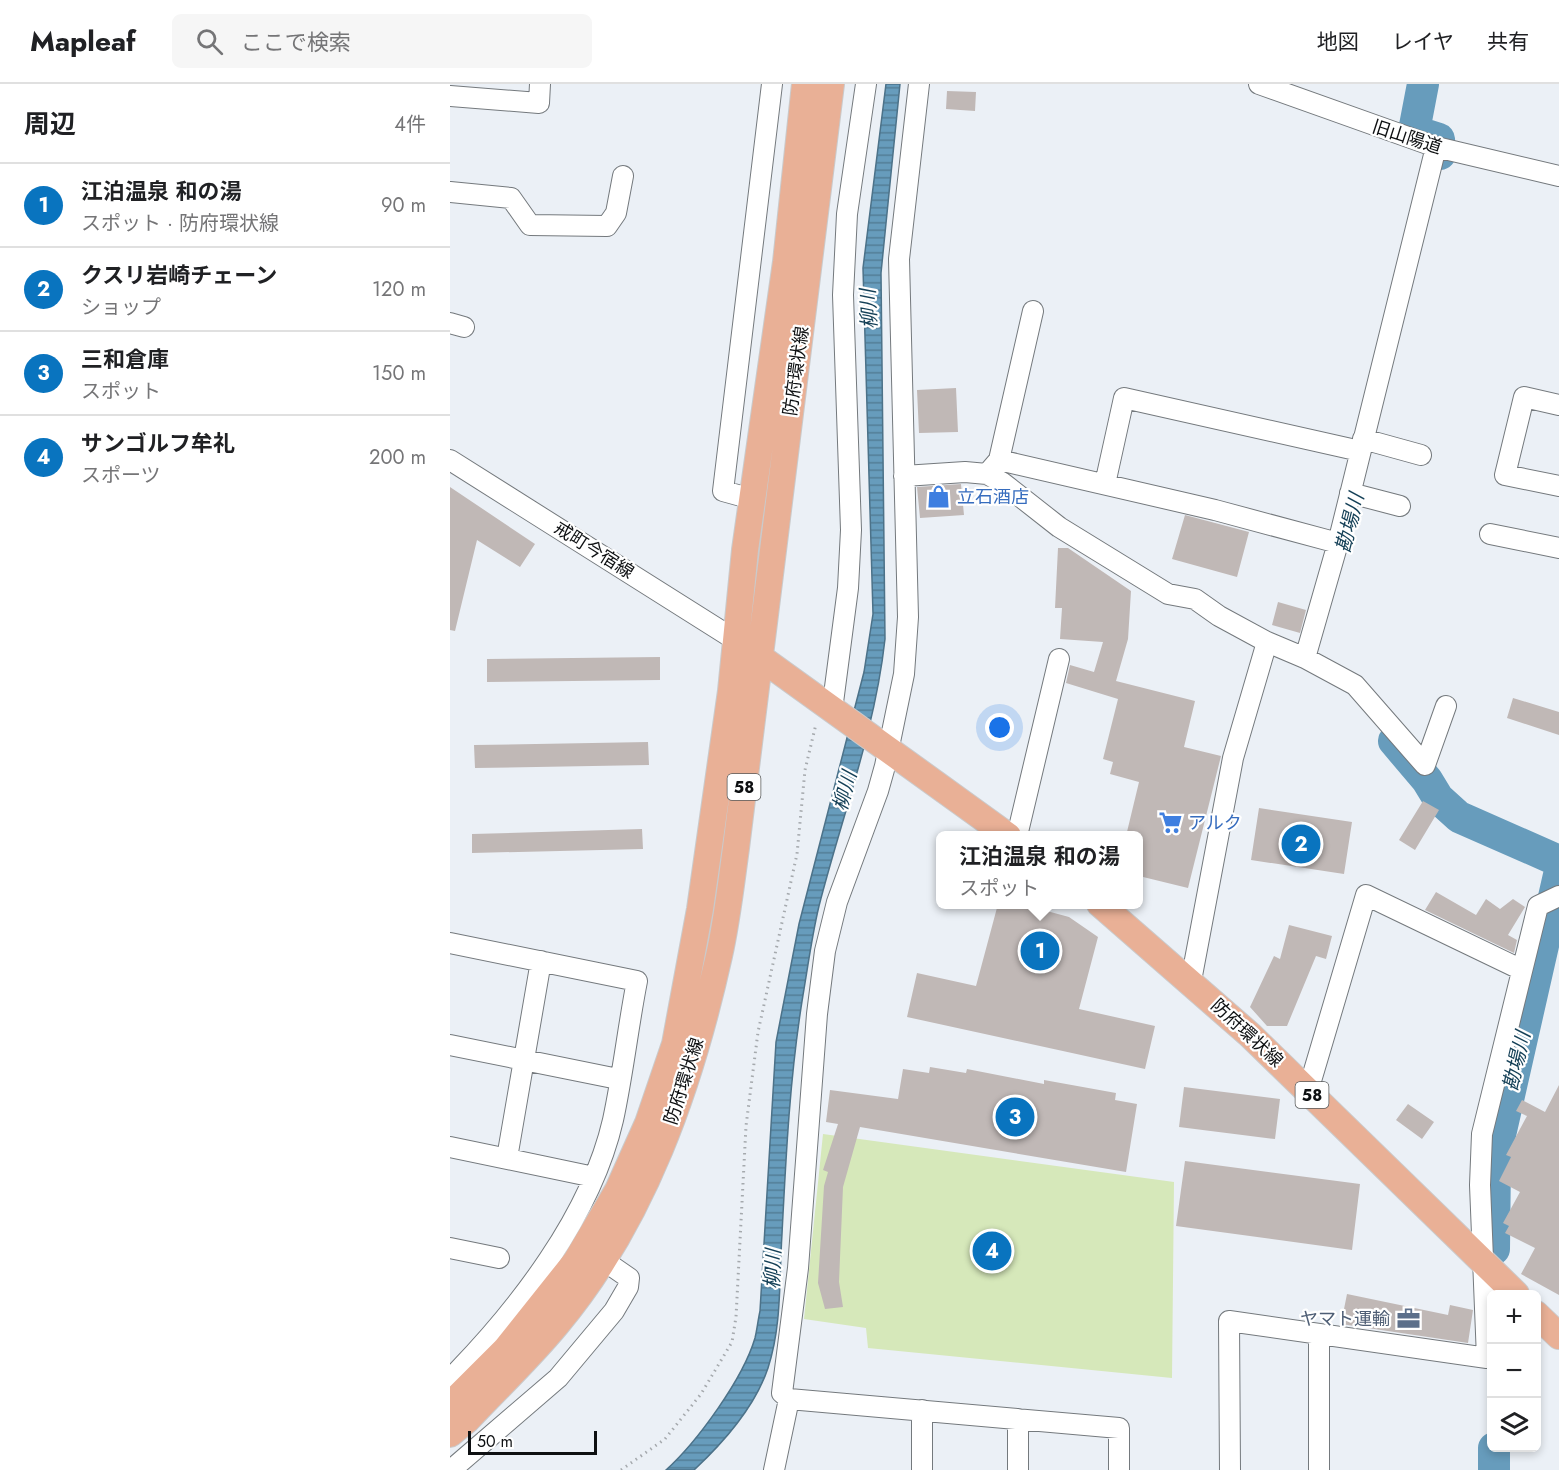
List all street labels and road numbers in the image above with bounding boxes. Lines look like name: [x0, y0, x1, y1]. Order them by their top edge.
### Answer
street label: 旧山陽道: [1369, 114, 1445, 160]
street label: 防府環状線: [777, 325, 815, 417]
street label: 戒町今宿線: [549, 515, 639, 585]
road number: 58: [728, 774, 760, 800]
street label: 防府環状線: [1205, 993, 1289, 1073]
street label: 防府環状線: [658, 1034, 710, 1128]
road number: 58: [1296, 1082, 1328, 1108]

